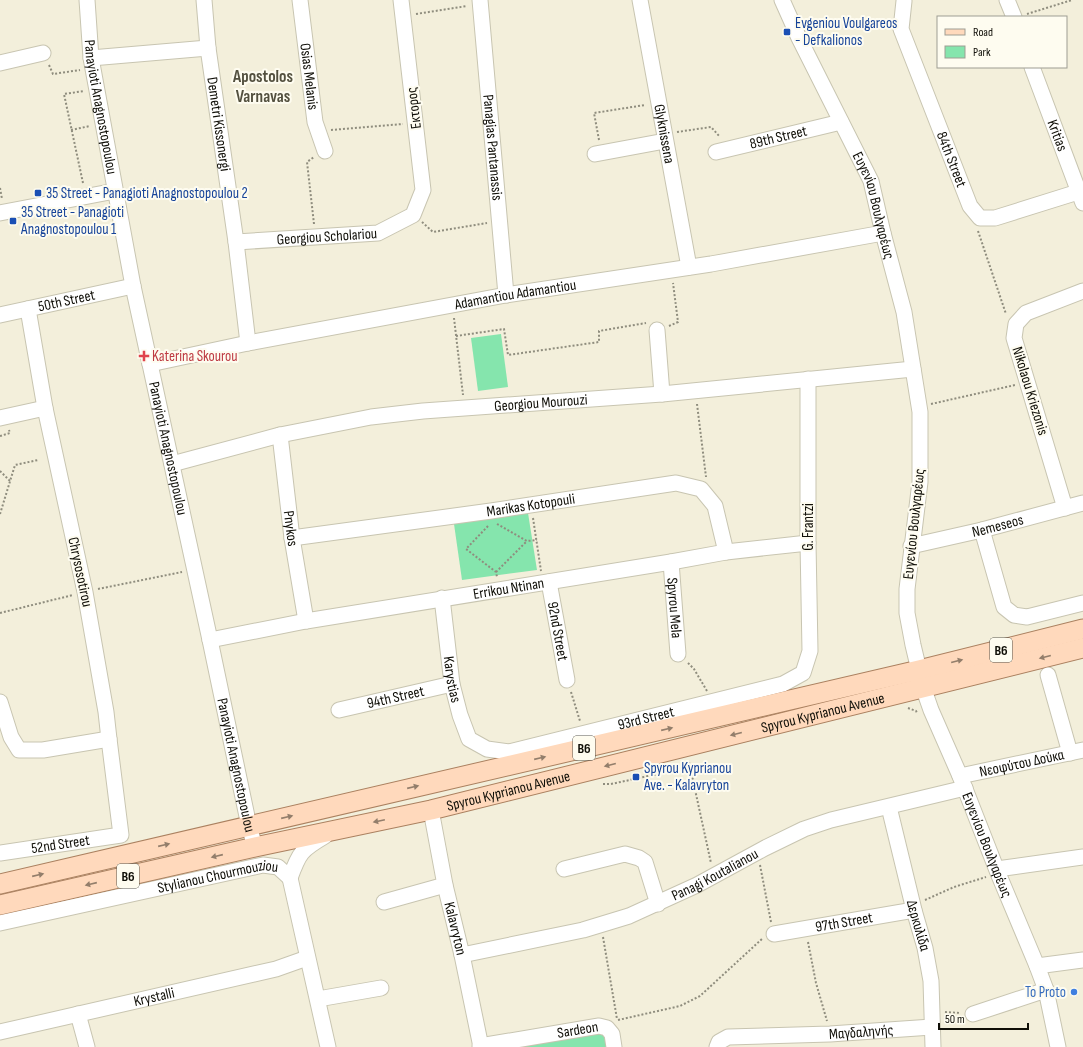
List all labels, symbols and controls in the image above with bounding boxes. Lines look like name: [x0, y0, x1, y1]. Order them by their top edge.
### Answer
place label: Evgeniou Voulgareos - Defkalionos: [795, 14, 898, 50]
legend: [937, 16, 1067, 68]
text: Road: [973, 25, 993, 40]
marker: Evgeniou Voulgareos - Defkalionos: [782, 27, 792, 37]
street label: Panayioti Anagnostopoulou: [80, 39, 122, 176]
street label: Osias Melanis: [296, 42, 323, 111]
text: Park: [973, 45, 991, 60]
district label: Apostolos Varnavas: [232, 67, 293, 107]
street label: Demetri Kissonergi: [203, 76, 235, 173]
street label: Εκτορος: [402, 86, 426, 130]
street label: Panagias Pantanassis: [479, 94, 507, 201]
street label: Glyknissena: [650, 103, 679, 165]
street label: Kritias: [1043, 117, 1072, 154]
street label: 89th Street: [748, 121, 809, 153]
street label: 84th Street: [932, 129, 971, 190]
street label: Ευγενίου Βουλγαρέως: [848, 149, 899, 261]
place label: 35 Street - Panagioti Anagnostopoulou 2: [46, 184, 248, 203]
marker: 35 Street - Panagioti Anagnostopoulou 2: [33, 188, 43, 198]
place label: 35 Street - Panagioti Anagnostopoulou 1: [20, 203, 124, 239]
marker: 35 Street - Panagioti Anagnostopoulou 1: [8, 216, 18, 226]
street label: Georgiou Scholariou: [276, 224, 378, 249]
street label: Adamantiou Adamantiou: [452, 275, 577, 314]
street label: 50th Street: [36, 285, 97, 316]
street label: Nikolaou Kriezonis: [1008, 345, 1052, 437]
place label: Katerina Skourou: [152, 347, 238, 366]
marker: Katerina Skourou: [139, 351, 149, 361]
street label: Panayioti Anagnostopoulou: [145, 380, 192, 517]
street label: Georgiou Mourouzi: [493, 390, 588, 415]
street label: Ευγενίου Βουλγαρέως: [899, 468, 929, 580]
street label: Marikas Kotopouli: [485, 489, 576, 521]
street label: G. Frantzi: [799, 503, 818, 551]
street label: Pnykos: [279, 510, 303, 548]
street label: Nemeseos: [970, 510, 1025, 541]
street label: Chrysosotirou: [63, 535, 97, 609]
street label: Errikou Ntinan: [472, 573, 545, 603]
street label: Spyrou Mela: [663, 577, 686, 639]
street label: 92nd Street: [543, 600, 573, 663]
road number: B6: [990, 638, 1012, 662]
one-way arrow: [1039, 654, 1051, 660]
street label: Karystias: [439, 655, 466, 705]
one-way arrow: [951, 657, 963, 663]
street label: 94th Street: [365, 681, 426, 713]
street label: Spyrou Kyprianou Avenue: [759, 688, 886, 737]
street label: Panayioti Anagnostopoulou: [213, 696, 260, 834]
street label: 93rd Street: [616, 702, 676, 734]
one-way arrow: [660, 725, 673, 731]
one-way arrow: [730, 731, 742, 737]
road number: B6: [573, 736, 595, 760]
street label: Νεοφύτου Δούκα: [978, 745, 1066, 781]
one-way arrow: [534, 755, 546, 761]
place label: Spyrou Kyprianou Ave. - Kalavryton: [643, 759, 731, 795]
one-way arrow: [603, 762, 615, 768]
street label: Spyrou Kyprianou Avenue: [445, 766, 572, 815]
marker: Spyrou Kyprianou Ave. - Kalavryton: [631, 772, 641, 782]
one-way arrow: [407, 784, 420, 790]
street label: Ευγενίου Βουλγαρέως: [958, 789, 1017, 900]
one-way arrow: [281, 813, 293, 819]
one-way arrow: [373, 818, 386, 824]
street label: 52nd Street: [30, 830, 91, 858]
one-way arrow: [158, 842, 171, 848]
street label: Panagi Koutalianou: [668, 844, 762, 905]
one-way arrow: [211, 853, 224, 859]
street label: Stylianou Chourmouziou: [156, 856, 279, 898]
road number: B6: [117, 864, 139, 888]
one-way arrow: [32, 872, 44, 878]
one-way arrow: [84, 882, 97, 888]
street label: Δερκυλίδα: [902, 898, 935, 954]
street label: Kalavryton: [440, 900, 471, 957]
street label: 97th Street: [814, 908, 875, 936]
street label: Krystalli: [132, 983, 177, 1011]
place label: To Proto: [1025, 983, 1066, 1002]
marker: To Proto: [1069, 987, 1079, 997]
scale bar: [939, 1005, 1028, 1031]
text: 50 m: [945, 1012, 965, 1027]
street label: Sardeon: [556, 1017, 600, 1042]
street label: Μαγδαληνής: [828, 1020, 894, 1044]

